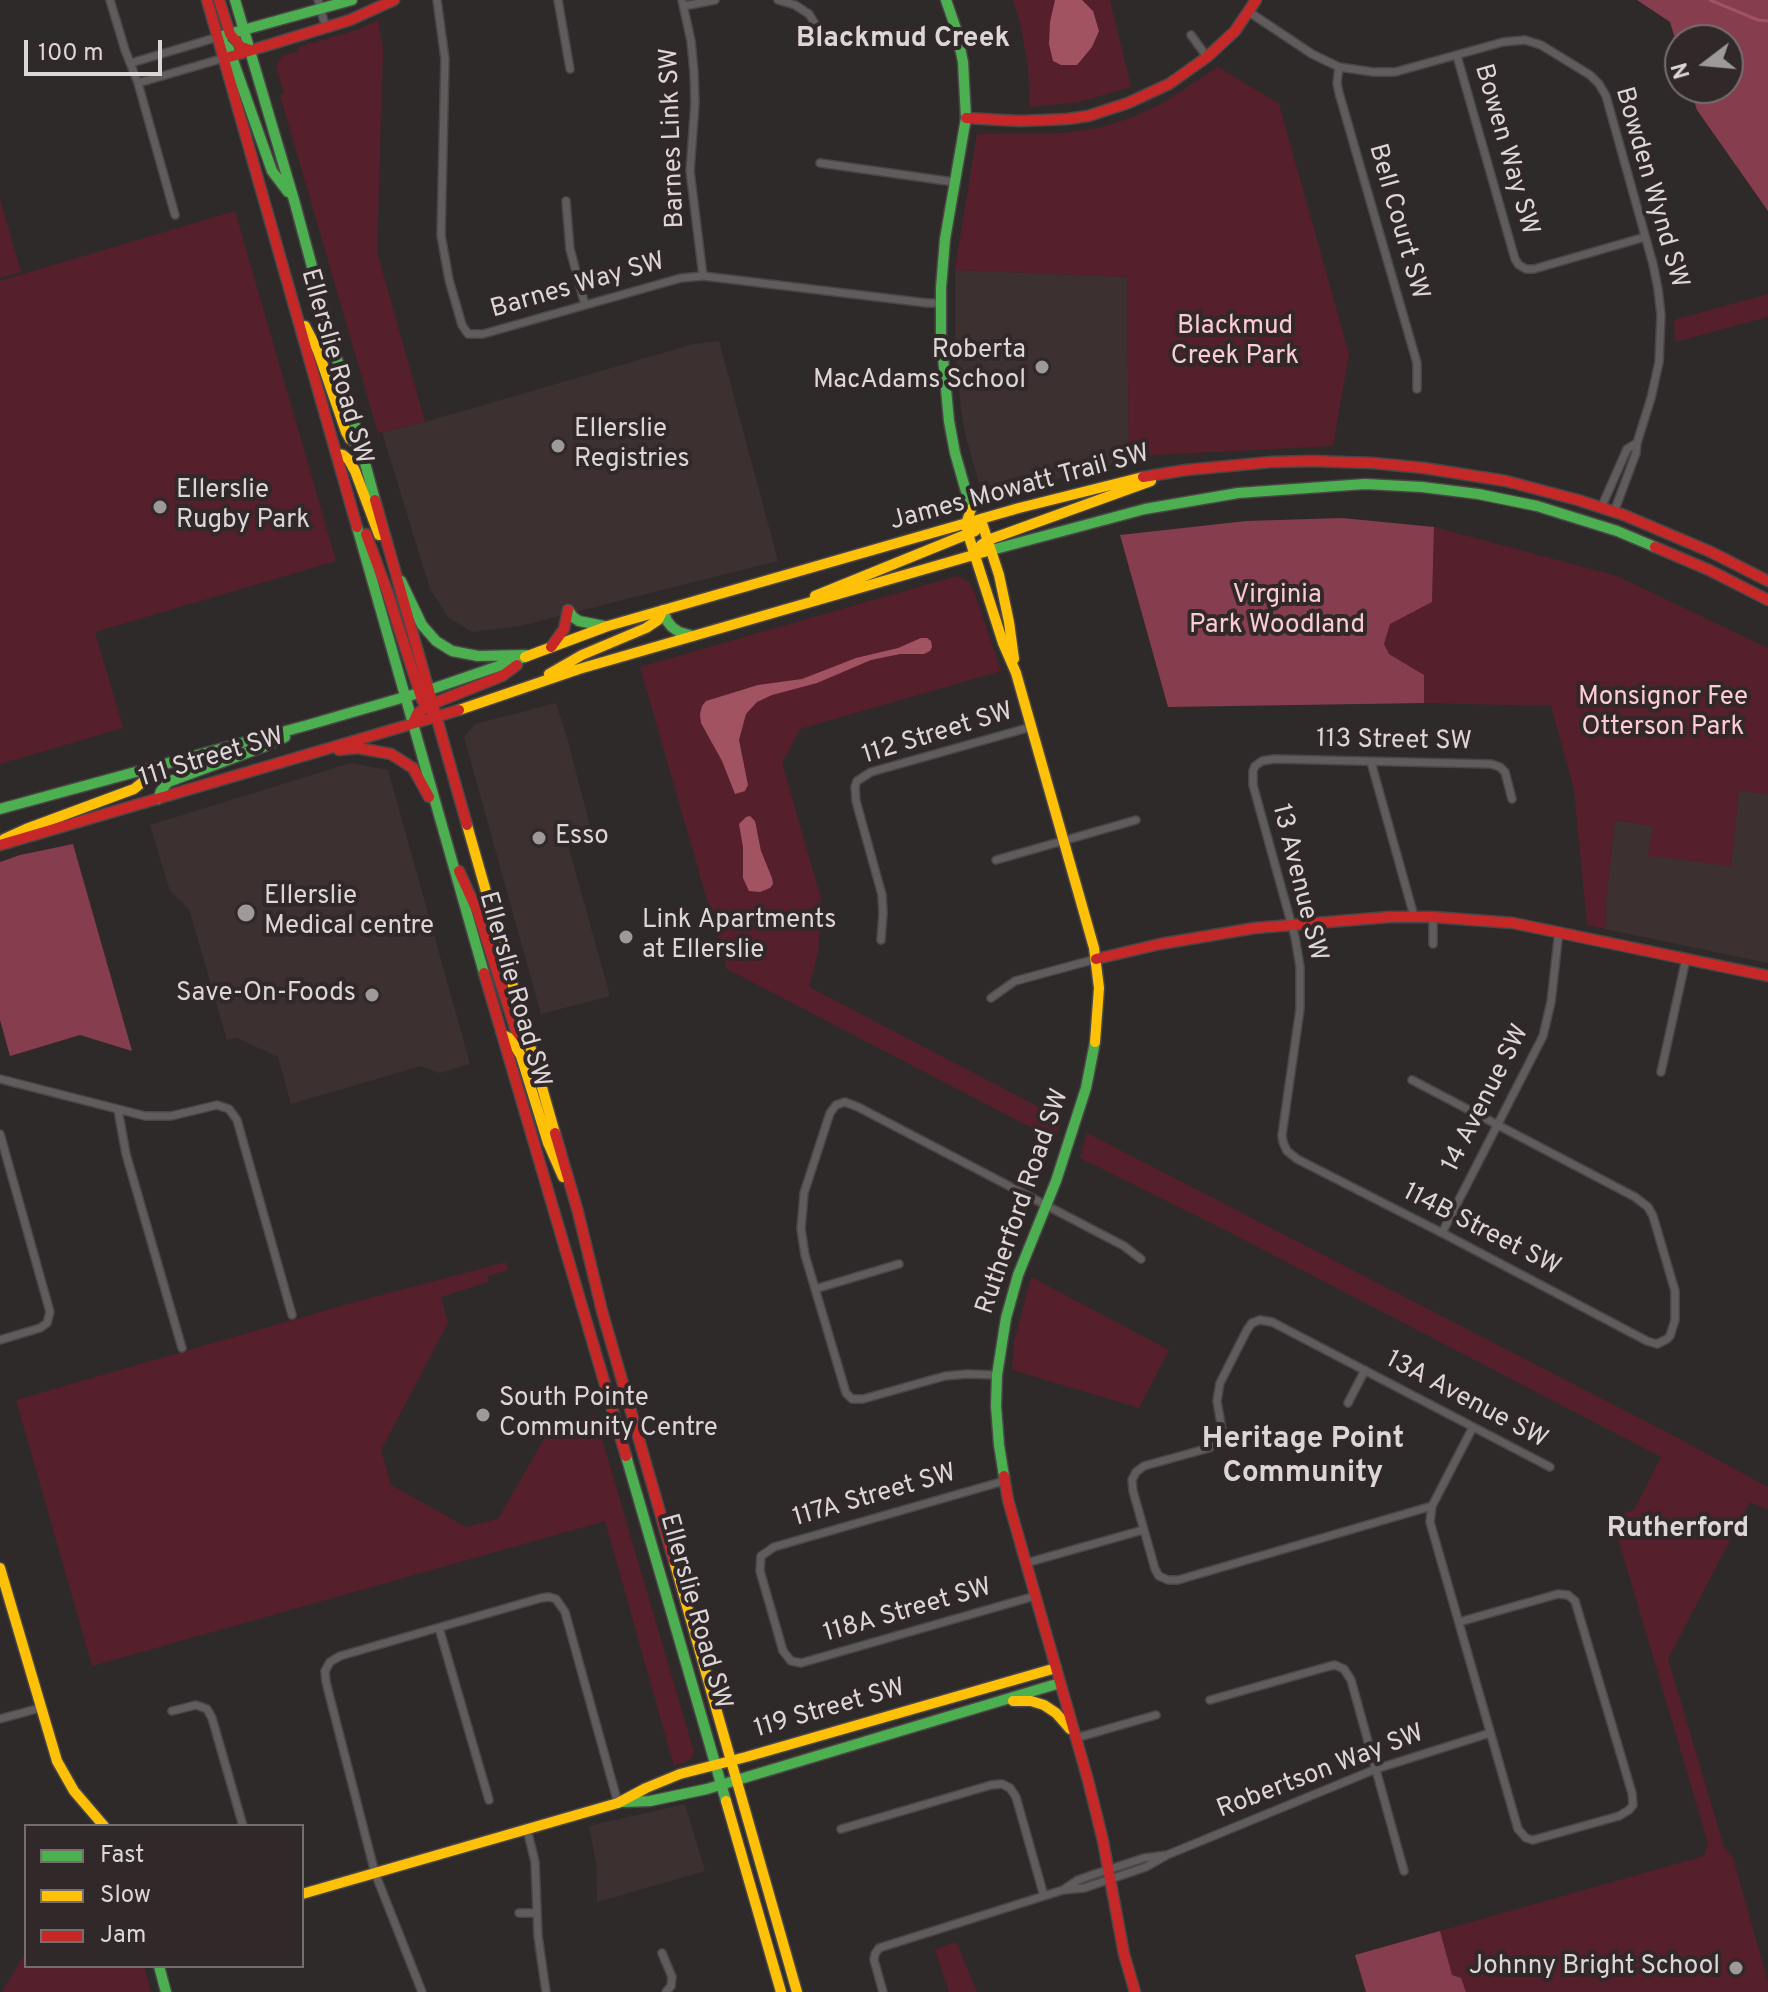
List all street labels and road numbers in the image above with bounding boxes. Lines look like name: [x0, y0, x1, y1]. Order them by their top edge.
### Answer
street label: Barnes Link SW: [655, 47, 693, 229]
street label: Bowen Way SW: [1466, 61, 1544, 239]
street label: Bowden Wynd SW: [1606, 84, 1694, 292]
street label: Bell Court SW: [1360, 140, 1434, 304]
street label: Barnes Way SW: [487, 247, 669, 327]
street label: Ellerslie Road SW: [292, 266, 378, 468]
street label: James Mowatt Trail SW: [887, 439, 1153, 539]
street label: 112 Street SW: [859, 697, 1017, 773]
street label: 111 Street SW: [136, 722, 288, 796]
street label: 113 Street SW: [1316, 725, 1472, 759]
street label: 13 Avenue SW: [1263, 801, 1333, 965]
street label: Ellerslie Road SW: [470, 889, 556, 1091]
street label: 14 Avenue SW: [1436, 1020, 1538, 1178]
street label: Rutherford Road SW: [971, 1085, 1077, 1319]
street label: 114B Street SW: [1397, 1178, 1565, 1284]
street label: 13A Avenue SW: [1380, 1345, 1552, 1457]
street label: 117A Street SW: [790, 1459, 960, 1535]
street label: Ellerslie Road SW: [651, 1511, 737, 1713]
street label: 118A Street SW: [820, 1573, 996, 1651]
street label: 119 Street SW: [751, 1674, 909, 1746]
street label: Robertson Way SW: [1213, 1719, 1429, 1827]

